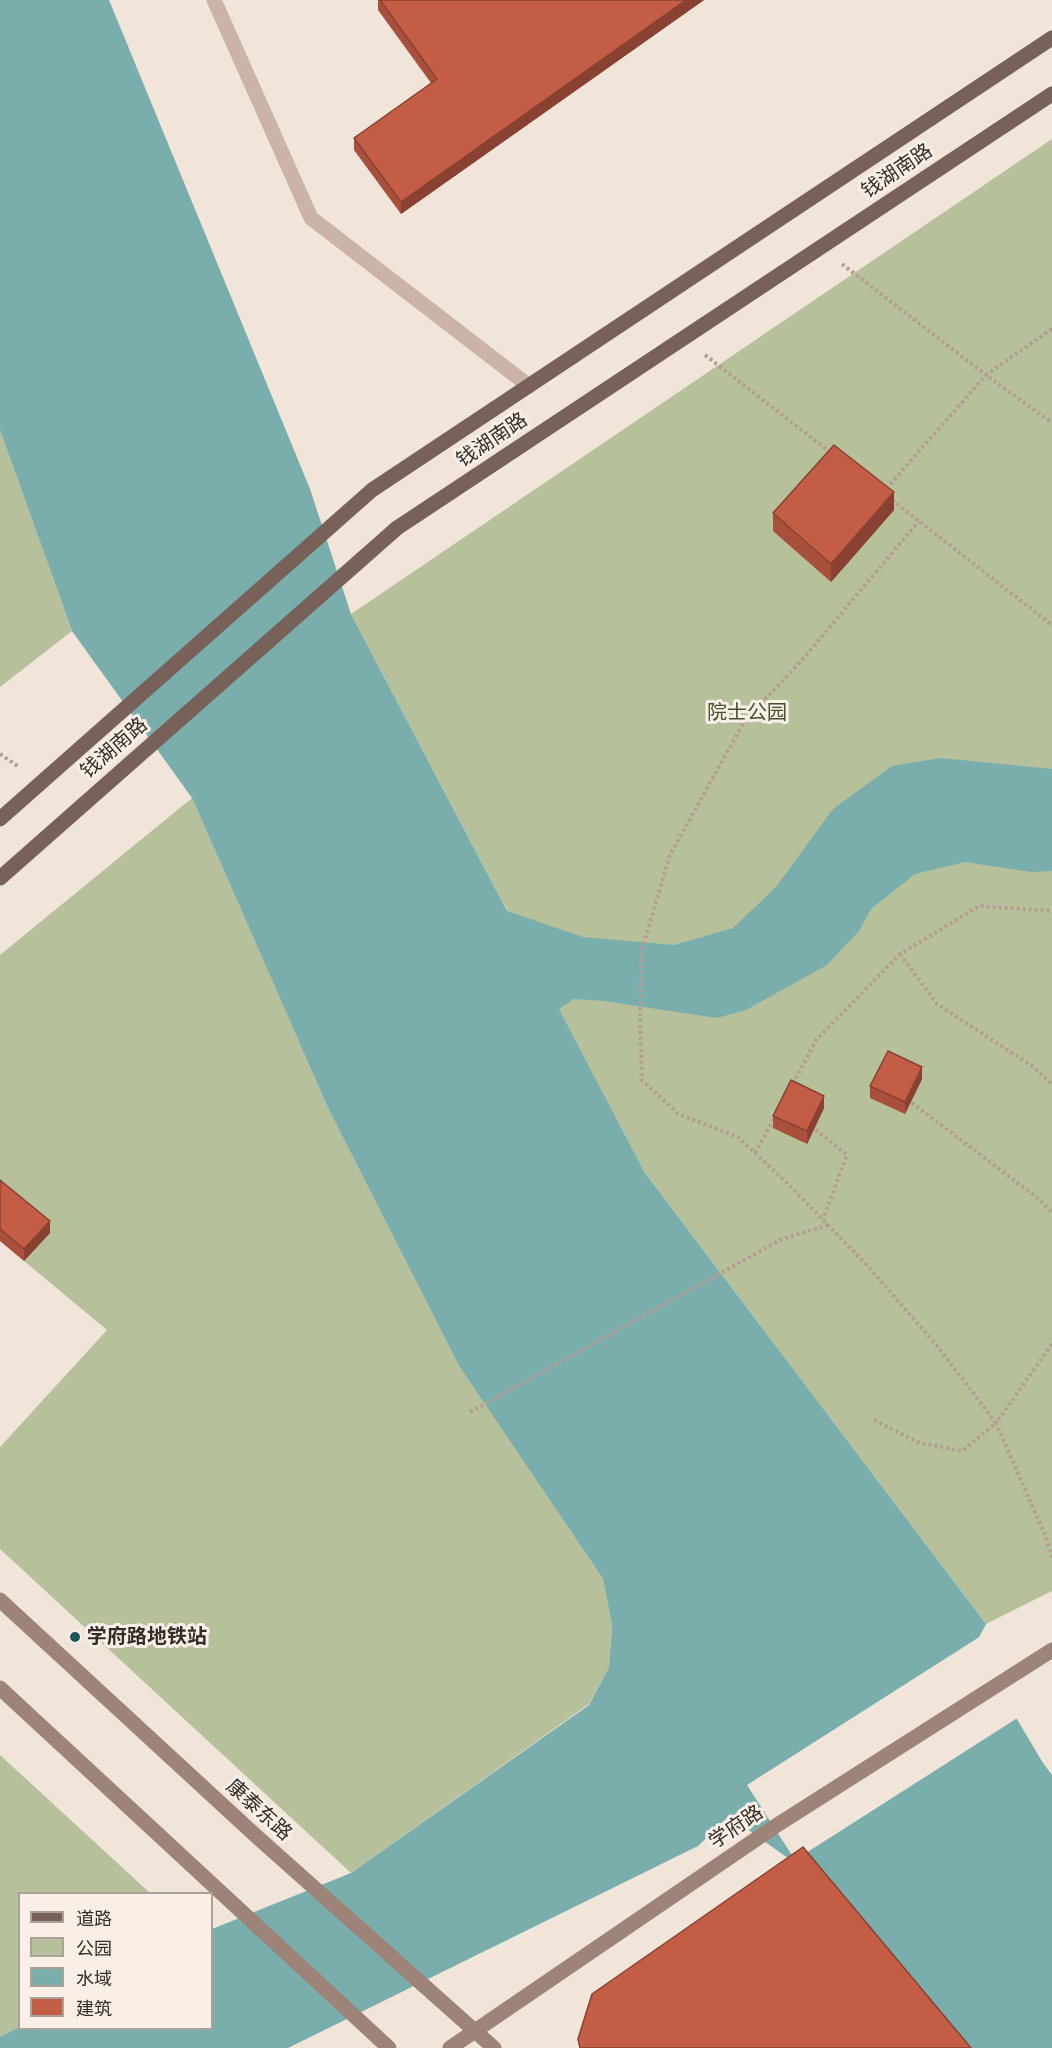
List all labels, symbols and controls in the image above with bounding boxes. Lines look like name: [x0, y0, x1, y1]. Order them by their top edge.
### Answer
street label: 钱湖南路: [857, 139, 937, 203]
street label: 钱湖南路: [452, 408, 532, 472]
park label: 院士公园: [707, 701, 787, 725]
street label: 钱湖南路: [76, 713, 152, 783]
place label: 学府路地铁站: [87, 1625, 207, 1649]
marker: 学府路地铁站: [68, 1630, 82, 1644]
street label: 康泰东路: [221, 1774, 297, 1846]
street label: 学府路: [704, 1800, 768, 1854]
legend: [18, 1892, 213, 2030]
text: 道路: [76, 1908, 112, 1929]
text: 公园: [76, 1938, 112, 1959]
text: 水域: [76, 1968, 112, 1989]
text: 建筑: [76, 1998, 112, 2019]

